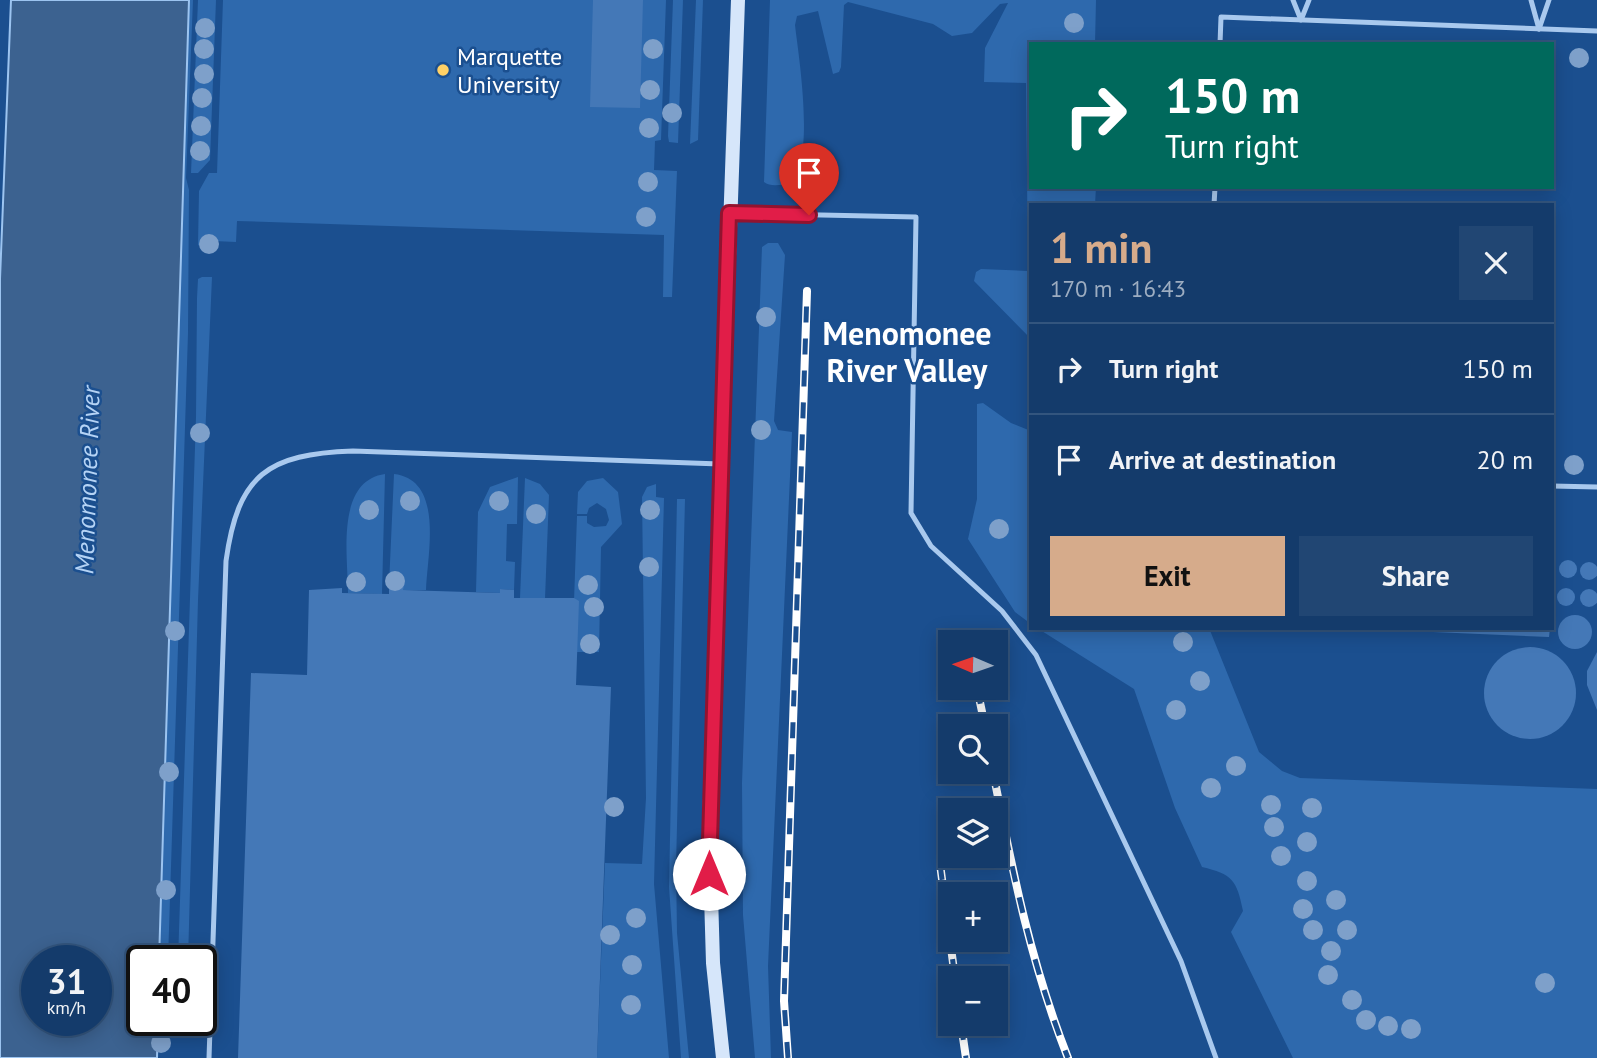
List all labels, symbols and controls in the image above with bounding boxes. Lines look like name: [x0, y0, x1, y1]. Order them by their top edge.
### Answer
place label: Marquette University: [457, 41, 562, 100]
marker: Marquette University: [435, 62, 451, 78]
text: 150 m: [1165, 63, 1300, 127]
icon: right: [1050, 70, 1141, 161]
text: Turn right: [1165, 125, 1299, 167]
pin: [779, 143, 839, 215]
icon: arrive: [790, 154, 828, 192]
text: 1 min: [1050, 220, 1152, 275]
button: close: [1459, 226, 1533, 300]
text: 170 m · 16:43: [1050, 274, 1186, 303]
district label: Menomonee River Valley: [822, 312, 992, 391]
icon: right: [1050, 350, 1088, 388]
text: Turn right: [1109, 352, 1218, 385]
text: 150 m: [1462, 352, 1533, 385]
water label: Menomonee River: [67, 384, 107, 575]
icon: arrive: [1050, 441, 1088, 479]
text: Arrive at destination: [1109, 443, 1336, 476]
text: 20 m: [1477, 443, 1533, 476]
button: Exit: [1050, 536, 1285, 616]
button: Share: [1299, 536, 1533, 616]
north arrow: [938, 630, 1008, 700]
map controls: [938, 630, 1008, 1036]
button: search: [938, 714, 1008, 784]
button: layers: [938, 798, 1008, 868]
position arrow: [672, 837, 746, 911]
button: +: [938, 882, 1008, 952]
speed limit sign: 40: [126, 945, 217, 1036]
text: 31: [47, 958, 86, 1004]
button: −: [938, 966, 1008, 1036]
text: km/h: [47, 996, 86, 1019]

